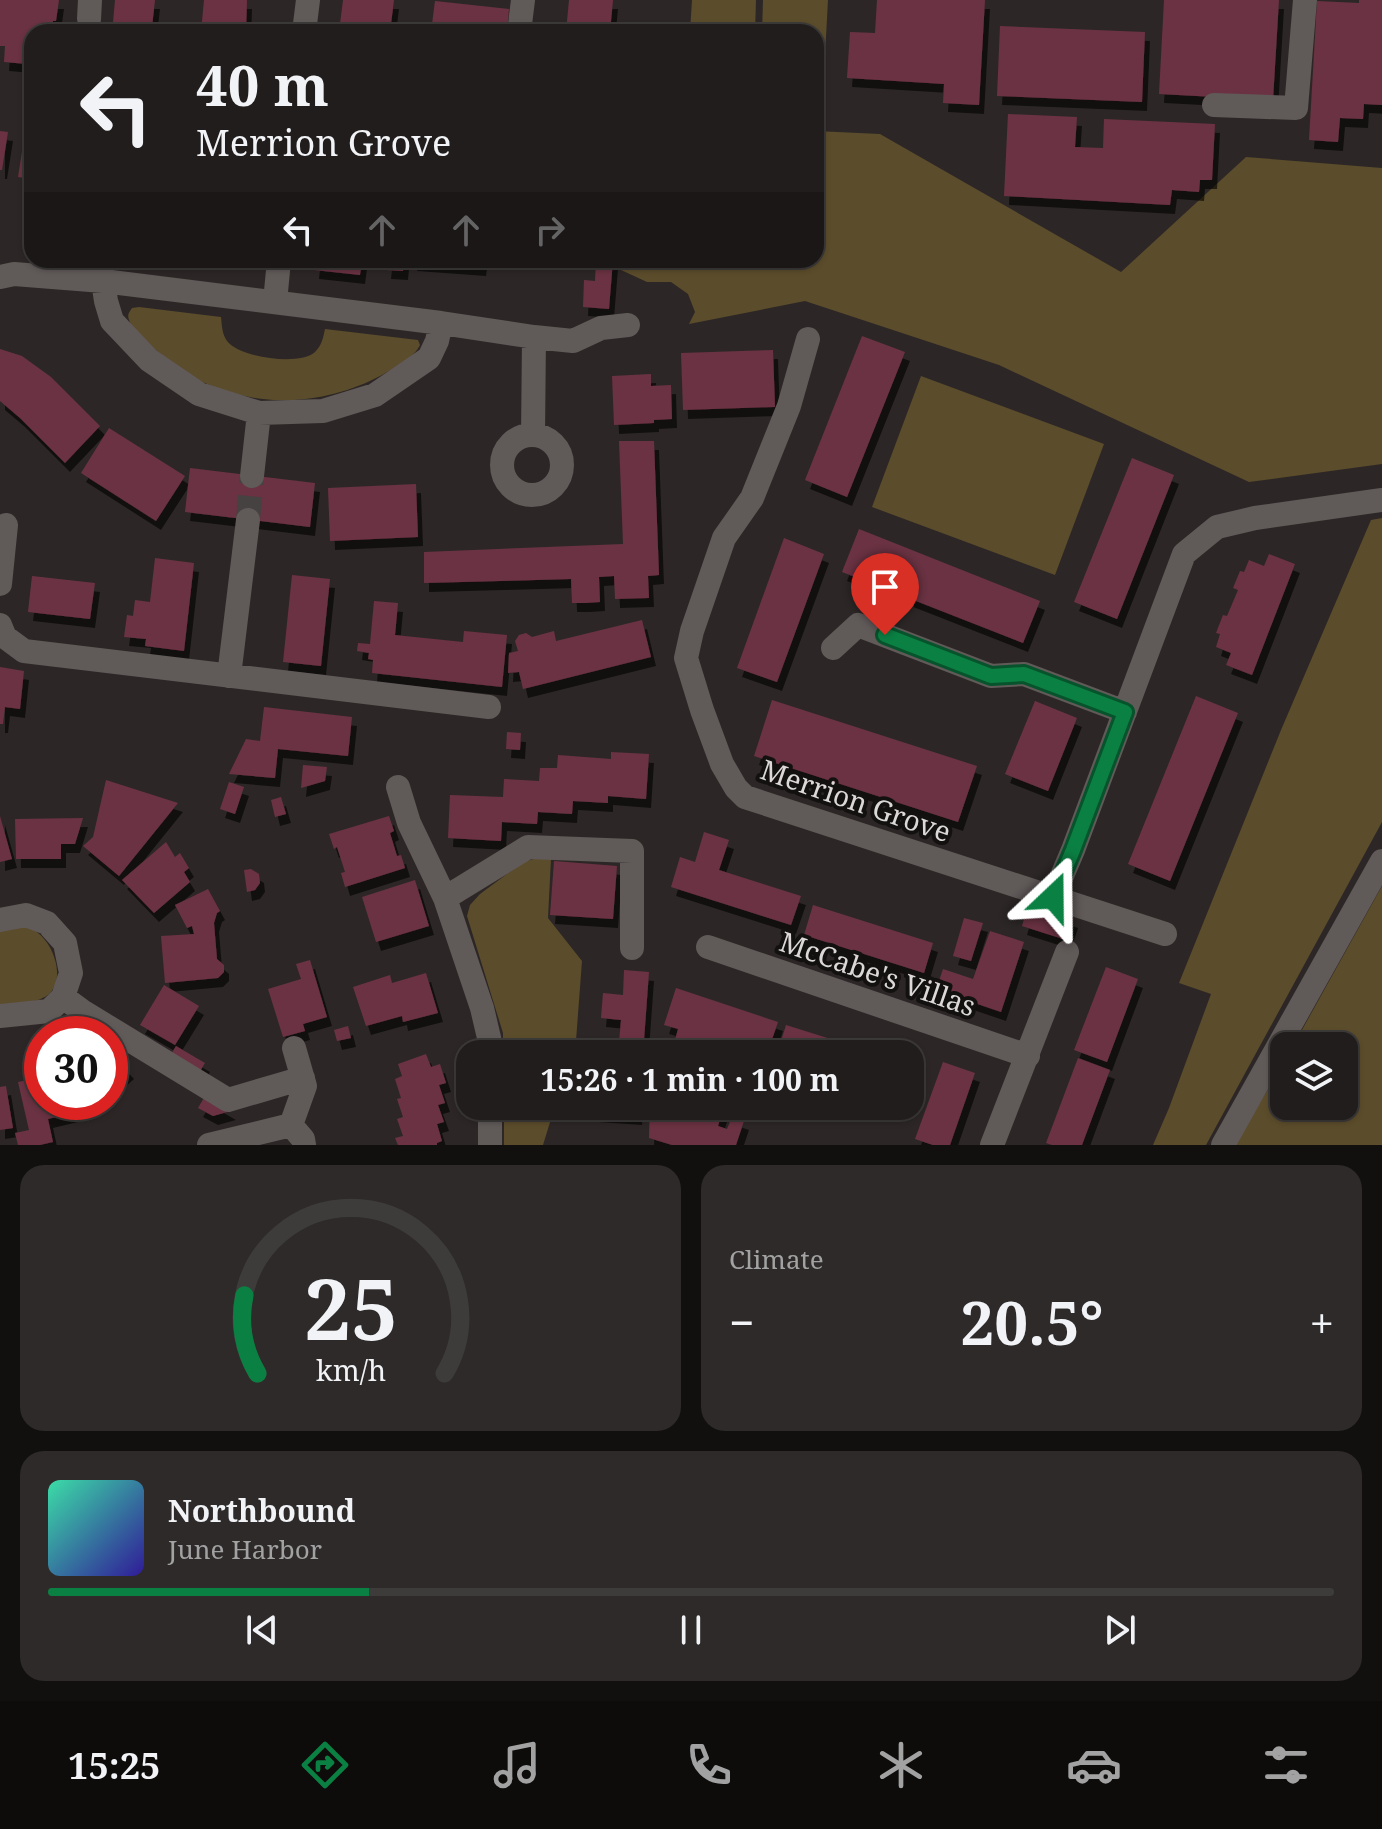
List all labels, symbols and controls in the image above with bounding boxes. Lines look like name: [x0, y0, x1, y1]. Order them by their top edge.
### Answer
text: 40 m: [196, 46, 329, 122]
icon: left: [64, 56, 168, 160]
text: Merrion Grove: [196, 118, 451, 167]
icon: left: [276, 208, 320, 252]
icon: ahead: [360, 208, 404, 252]
icon: ahead: [444, 208, 488, 252]
icon: right: [528, 208, 572, 252]
pin: [851, 553, 919, 635]
icon: arrive: [863, 565, 907, 609]
street label: Merrion Grove: [756, 750, 956, 850]
position arrow: [1011, 855, 1095, 939]
street label: McCabe's Villas: [775, 922, 981, 1024]
speed limit sign: 30: [24, 1016, 128, 1120]
map controls: [1270, 1032, 1358, 1120]
button: layers: [1270, 1032, 1358, 1120]
text: 15:26 · 1 min · 100 m: [541, 1059, 839, 1100]
text: Climate: [729, 1241, 824, 1277]
text: 25: [303, 1251, 398, 1364]
text: 20.5°: [960, 1281, 1104, 1363]
text: −: [729, 1292, 754, 1352]
text: +: [1309, 1292, 1334, 1352]
text: km/h: [315, 1350, 386, 1389]
text: Northbound: [168, 1490, 355, 1531]
text: June Harbor: [168, 1531, 322, 1567]
icon: previous: [240, 1608, 284, 1652]
icon: pause: [669, 1608, 713, 1652]
icon: next: [1098, 1608, 1142, 1652]
icon: directions: [297, 1737, 353, 1793]
icon: music: [489, 1737, 545, 1793]
icon: phone: [681, 1737, 737, 1793]
icon: climate: [873, 1737, 929, 1793]
icon: car: [1066, 1737, 1122, 1793]
icon: filters: [1258, 1737, 1314, 1793]
text: 15:25: [68, 1741, 160, 1790]

